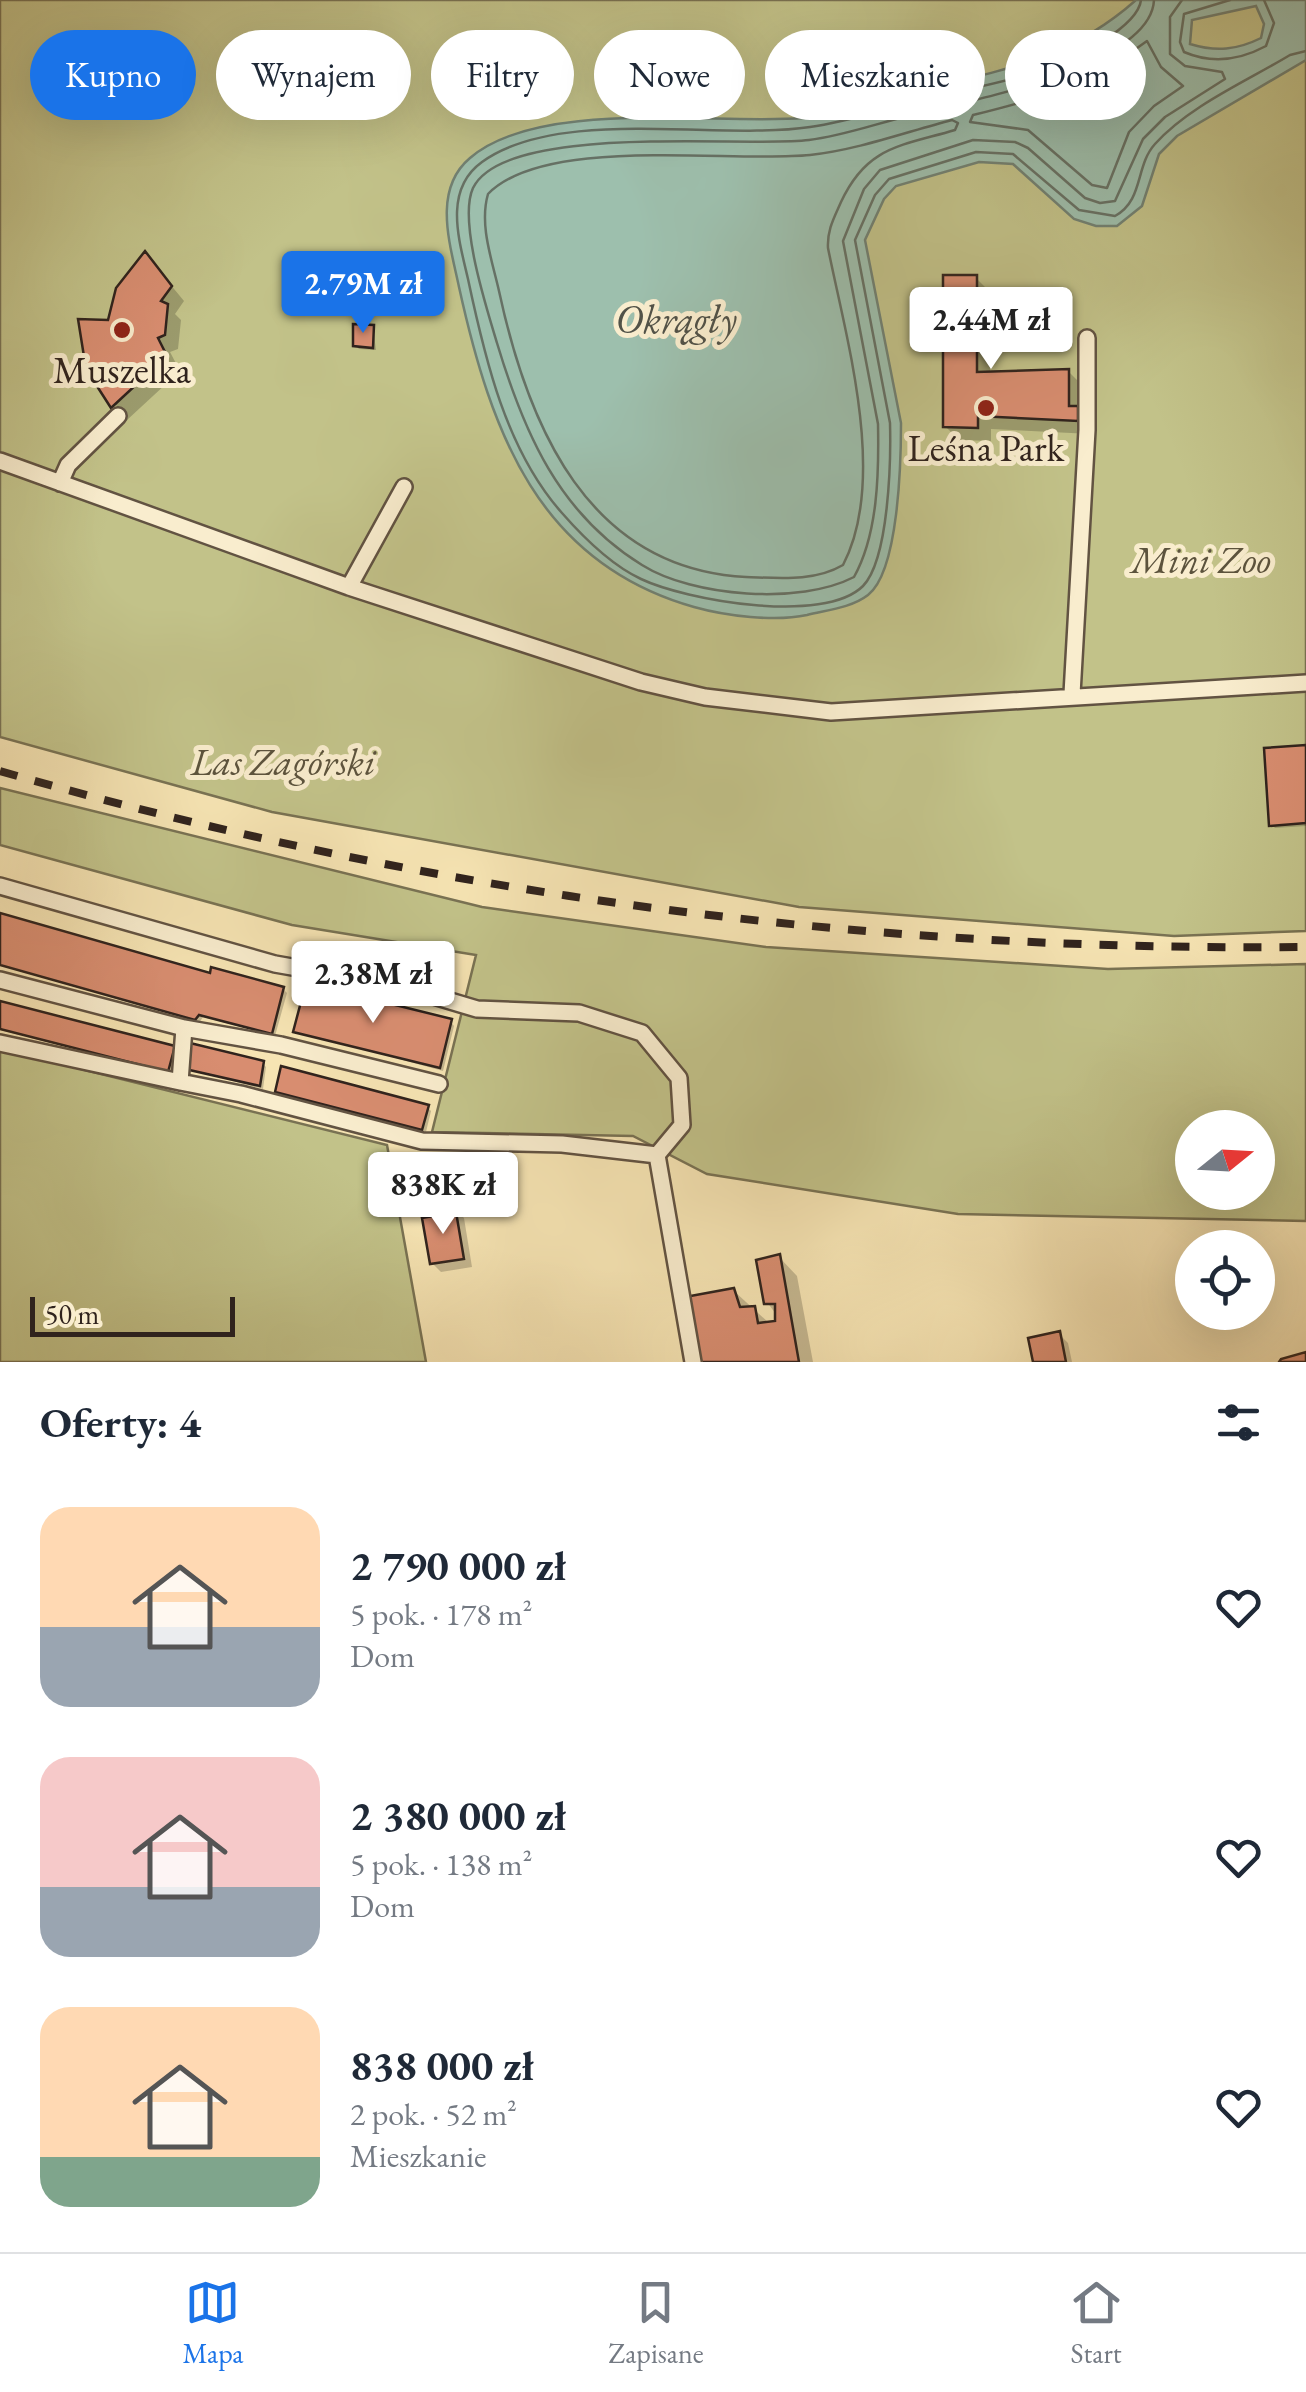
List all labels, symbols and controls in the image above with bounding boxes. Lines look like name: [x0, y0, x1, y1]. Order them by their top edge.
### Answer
chip: Kupno: [30, 30, 196, 120]
chip: Wynajem: [216, 30, 411, 120]
chip: Filtry: [431, 30, 574, 120]
chip: Nowe: [594, 30, 745, 120]
chip: Mieszkanie: [765, 30, 985, 120]
chip: Dom: [1005, 30, 1146, 120]
pin: 2.79M zł: [260, 251, 466, 336]
text: 2.79M zł: [304, 262, 422, 304]
pin: 2.44M zł: [888, 287, 1094, 372]
water label: Okrągły: [615, 293, 737, 345]
text: 2.44M zł: [932, 298, 1050, 340]
marker: Muszelka: [111, 319, 133, 341]
place label: Muszelka: [53, 345, 192, 394]
marker: Leśna Park: [975, 397, 997, 419]
place label: Leśna Park: [908, 423, 1066, 472]
park label: Mini Zoo: [1129, 535, 1271, 584]
park label: Las Zagórski: [190, 737, 377, 786]
pin: 2.38M zł: [270, 941, 476, 1026]
text: 2.38M zł: [314, 952, 432, 994]
north arrow: [1175, 1110, 1275, 1210]
map controls: [1175, 1110, 1275, 1330]
pin: 838K zł: [351, 1152, 535, 1237]
text: 838K zł: [390, 1163, 496, 1205]
button: locate: [1175, 1230, 1275, 1330]
scale bar: [30, 1292, 235, 1336]
text: 50 m: [45, 1296, 99, 1332]
text: Oferty: 4: [40, 1395, 201, 1450]
icon: filters: [1211, 1395, 1266, 1450]
text: 2 790 000 zł: [350, 1538, 566, 1593]
icon: home: [120, 1547, 240, 1667]
icon: heart: [1211, 1580, 1266, 1635]
text: 5 pok. · 178 m²: [350, 1593, 532, 1635]
text: Dom: [350, 1635, 415, 1677]
text: 2 380 000 zł: [350, 1788, 566, 1843]
icon: home: [120, 1797, 240, 1917]
icon: heart: [1211, 1830, 1266, 1885]
text: 5 pok. · 138 m²: [350, 1843, 532, 1885]
text: Dom: [350, 1885, 415, 1927]
text: 838 000 zł: [350, 2038, 534, 2093]
icon: home: [120, 2047, 240, 2167]
icon: heart: [1211, 2080, 1266, 2135]
text: 2 pok. · 52 m²: [350, 2093, 517, 2135]
text: Mieszkanie: [350, 2135, 487, 2177]
tab: Mapa: [182, 2275, 243, 2371]
tab: Zapisane: [608, 2275, 704, 2371]
tab: Start: [1069, 2275, 1124, 2371]

